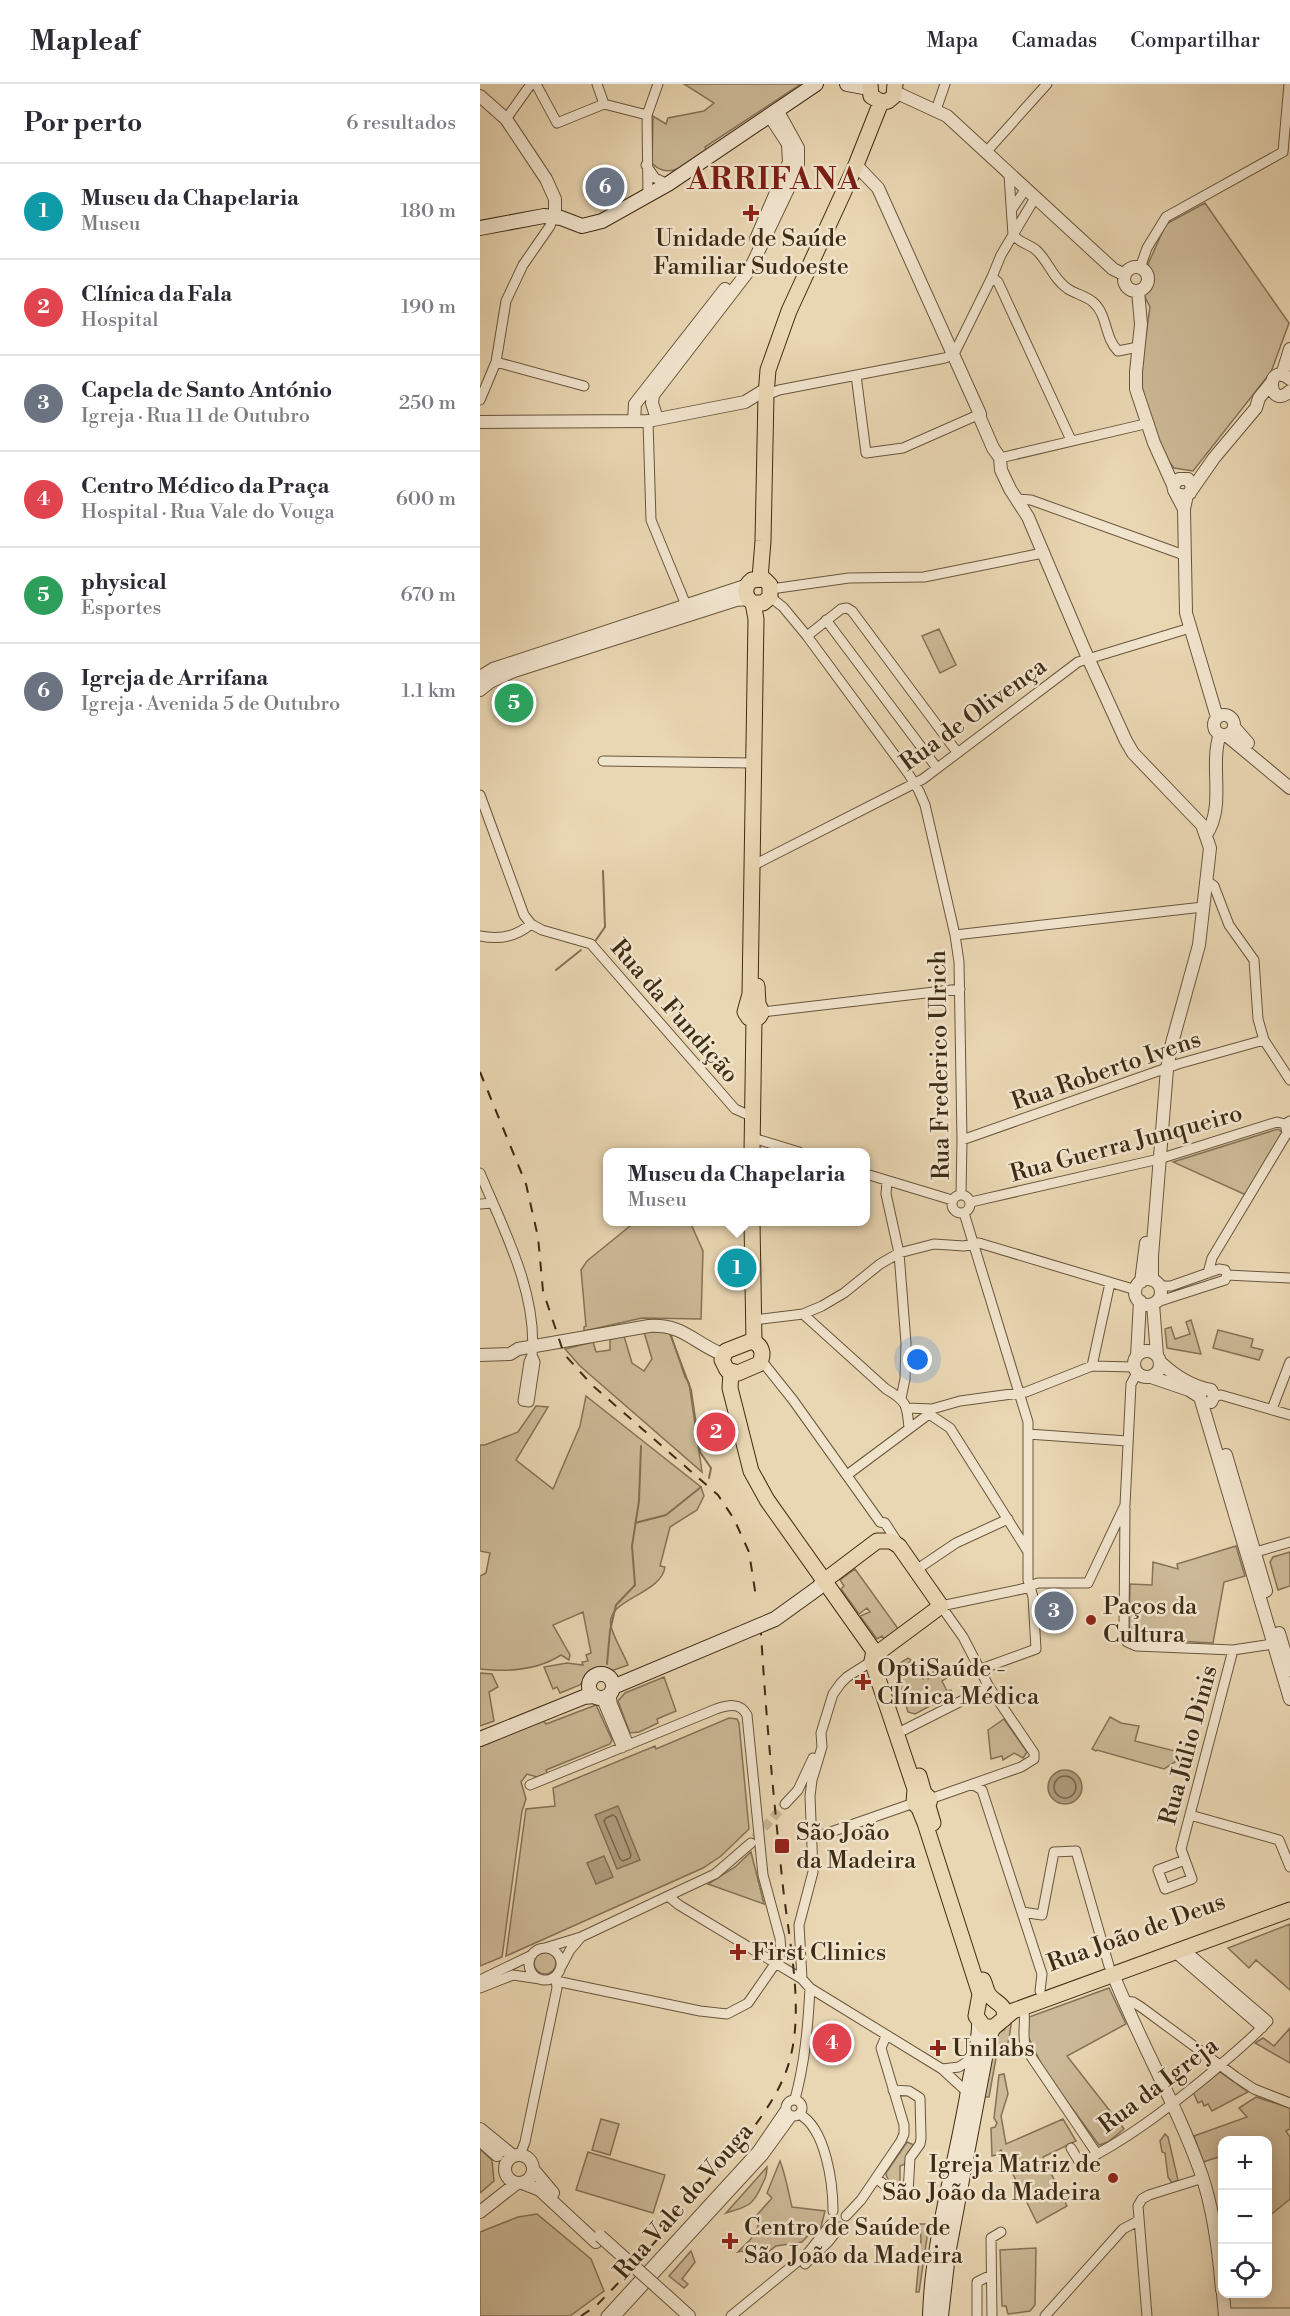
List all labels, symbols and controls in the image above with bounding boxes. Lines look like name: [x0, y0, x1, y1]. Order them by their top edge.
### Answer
text: Mapleaf: [30, 24, 138, 59]
text: Mapa: [926, 28, 978, 54]
text: Camadas: [1011, 28, 1097, 54]
text: Compartilhar: [1130, 28, 1260, 54]
text: Por perto: [24, 107, 142, 139]
text: 6 resultados: [346, 111, 456, 136]
district label: ARRIFANA: [686, 161, 861, 199]
pin: 6: [586, 164, 624, 210]
text: Museu da Chapelaria: [81, 185, 299, 212]
text: 1: [39, 199, 48, 224]
text: 180 m: [401, 199, 456, 224]
marker: Unidade de Saúde Familiar Sudoeste: [742, 204, 760, 222]
text: Museu: [81, 212, 140, 237]
place label: Unidade de Saúde Familiar Sudoeste: [653, 224, 849, 282]
text: Clínica da Fala: [81, 281, 232, 308]
text: 2: [37, 295, 50, 320]
text: 190 m: [401, 295, 456, 320]
text: Hospital: [81, 308, 158, 333]
text: Capela de Santo António: [81, 377, 332, 404]
text: 3: [37, 391, 50, 416]
text: 250 m: [399, 391, 456, 416]
text: Igreja · Rua 11 de Outubro: [81, 404, 310, 429]
text: Centro Médico da Praça: [81, 473, 329, 500]
text: 4: [37, 487, 50, 512]
text: 600 m: [396, 487, 456, 512]
text: Hospital · Rua Vale do Vouga: [81, 500, 335, 525]
text: physical: [81, 569, 167, 596]
text: 5: [37, 583, 50, 608]
text: 670 m: [400, 583, 456, 608]
text: Esportes: [81, 596, 161, 621]
street label: Rua de Olivença: [894, 651, 1054, 778]
text: Igreja de Arrifana: [81, 665, 268, 692]
text: 6: [37, 679, 50, 704]
text: 1.1 km: [402, 679, 456, 704]
pin: 5: [495, 680, 534, 726]
text: Igreja · Avenida 5 de Outubro: [81, 692, 340, 717]
street label: Rua da Fundição: [604, 934, 745, 1090]
street label: Rua Frederico Ulrich: [923, 950, 957, 1180]
street label: Rua Roberto Ivens: [1008, 1024, 1205, 1117]
street label: Rua Guerra Junqueiro: [1007, 1098, 1246, 1189]
popup: [603, 1148, 870, 1226]
text: Museu da Chapelaria: [628, 1161, 845, 1188]
text: Museu: [628, 1188, 687, 1213]
pin: 1: [718, 1246, 756, 1290]
your location: [903, 1345, 932, 1374]
pin: 2: [696, 1410, 736, 1454]
pin: 3: [1034, 1588, 1074, 1634]
place label: Paços da Cultura: [1103, 1592, 1198, 1650]
marker: Paços da Cultura: [1084, 1613, 1098, 1627]
place label: OptiSaúde - Clínica Médica: [877, 1654, 1040, 1712]
street label: Rua Júlio Dinis: [1153, 1662, 1225, 1828]
marker: OptiSaúde - Clínica Médica: [854, 1673, 872, 1691]
place label: São João da Madeira: [796, 1818, 917, 1876]
marker: São João da Madeira: [773, 1837, 791, 1855]
street label: Rua João de Deus: [1043, 1887, 1229, 1979]
place label: First Clinics: [752, 1938, 886, 1968]
marker: First Clinics: [729, 1943, 747, 1961]
pin: 4: [812, 2020, 852, 2066]
street label: Rua da Igreja: [1093, 2030, 1225, 2141]
place label: Unilabs: [952, 2034, 1035, 2064]
marker: Unilabs: [929, 2039, 947, 2057]
street label: Rua Vale do Vouga: [608, 2117, 760, 2286]
map controls: [1218, 2136, 1272, 2298]
button: +: [1218, 2136, 1272, 2190]
place label: Igreja Matriz de São João da Madeira: [882, 2150, 1102, 2208]
marker: Igreja Matriz de São João da Madeira: [1106, 2171, 1120, 2185]
button: −: [1218, 2190, 1272, 2244]
place label: Centro de Saúde de São João da Madeira: [744, 2213, 964, 2271]
marker: Centro de Saúde de São João da Madeira: [721, 2232, 739, 2250]
button: locate: [1218, 2244, 1272, 2298]

